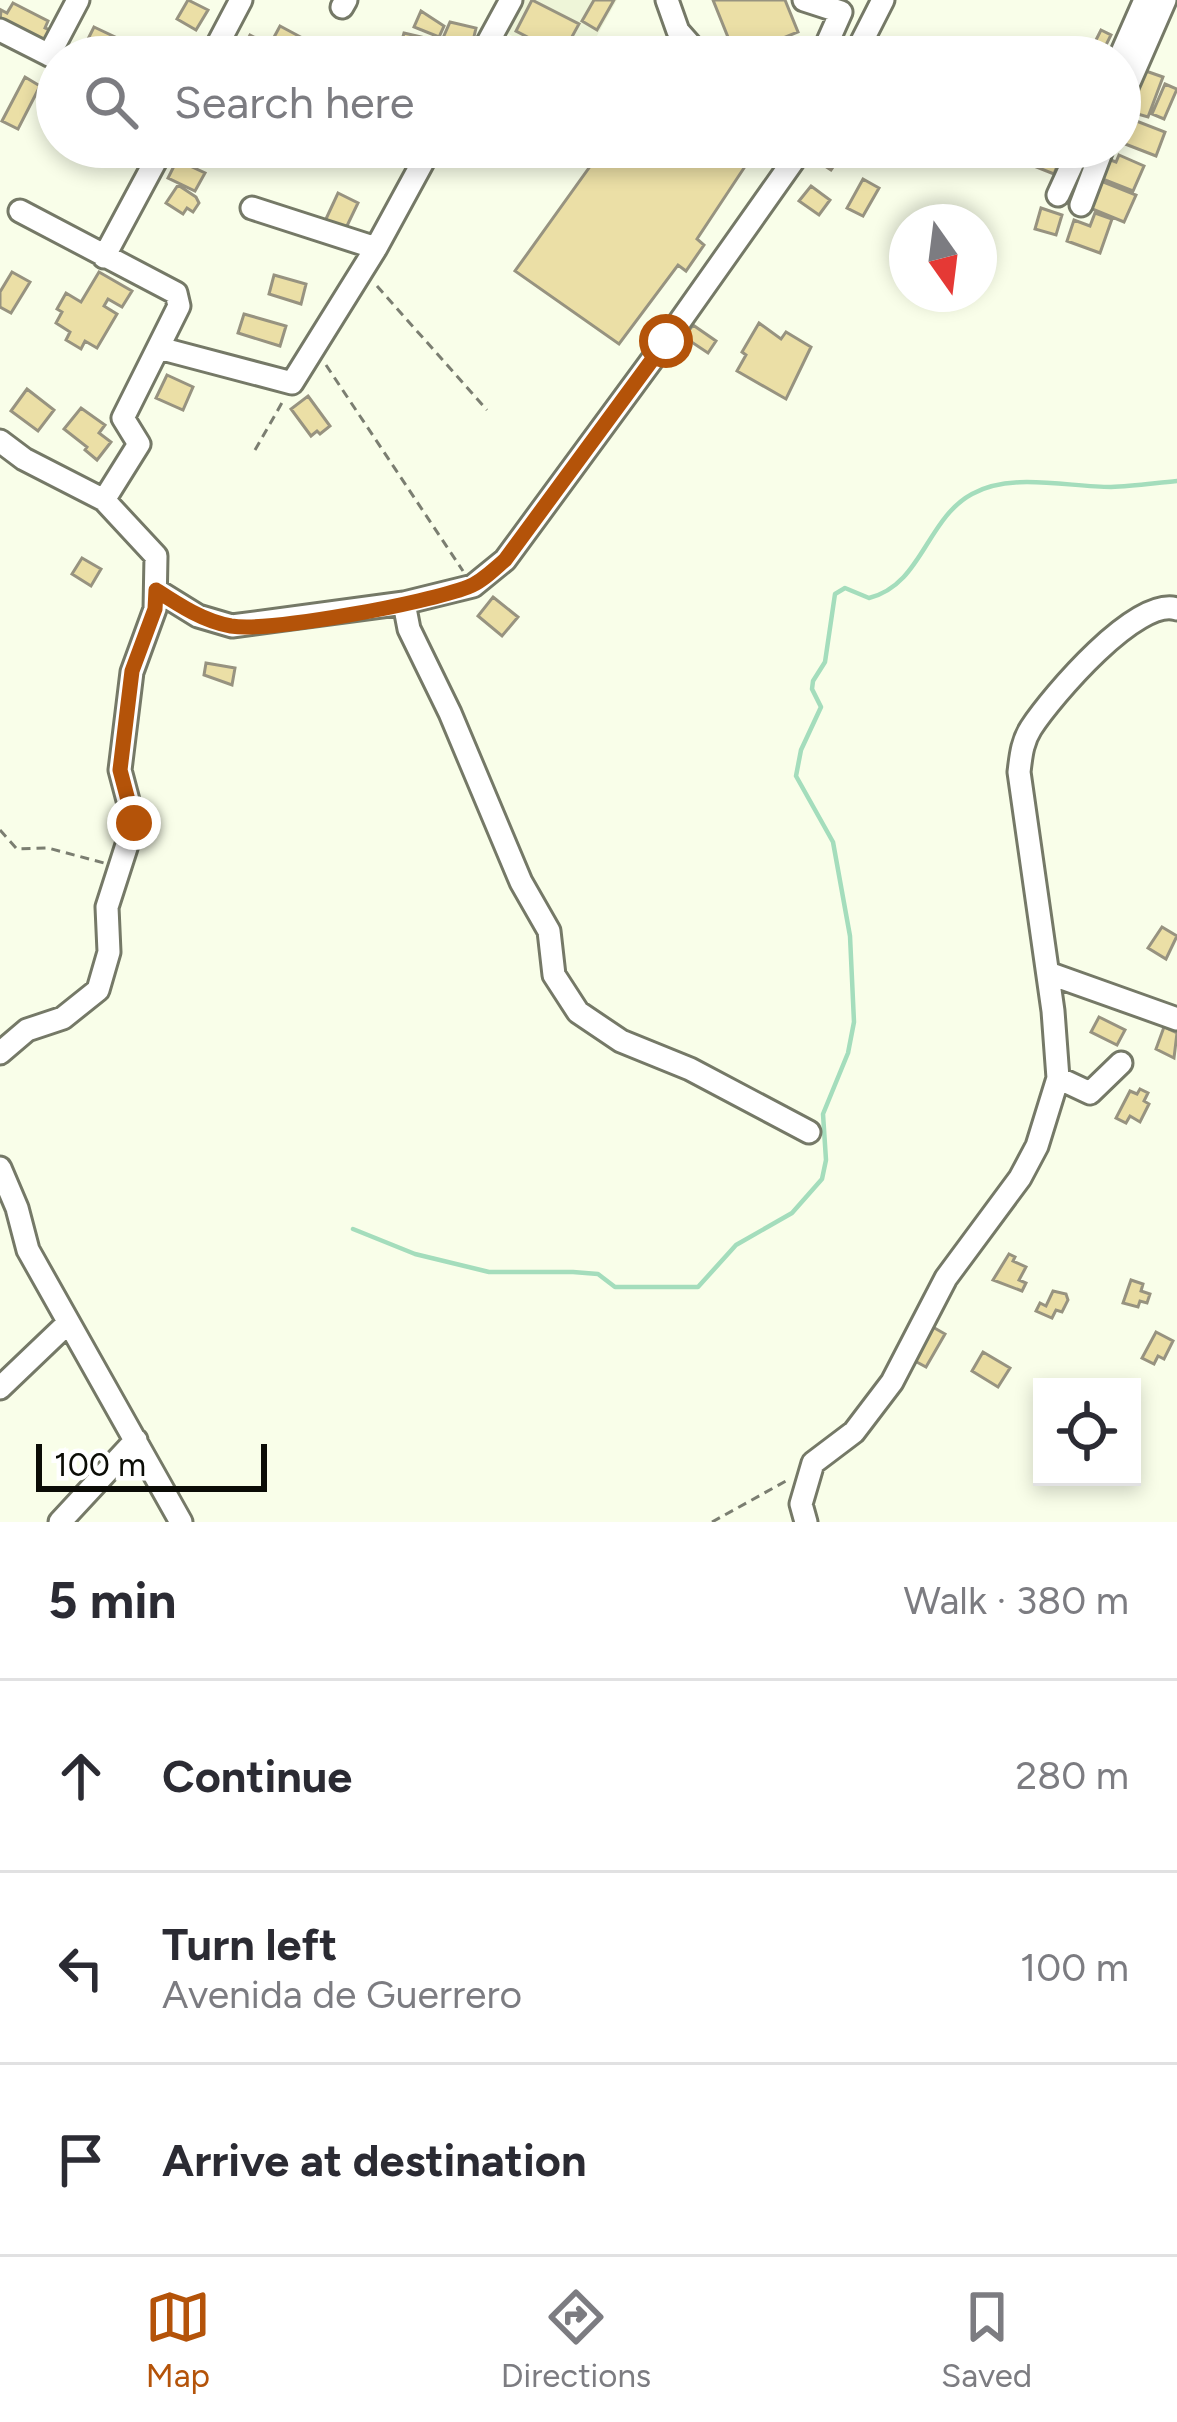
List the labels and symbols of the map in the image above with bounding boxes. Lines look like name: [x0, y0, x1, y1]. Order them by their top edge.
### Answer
north arrow: [889, 204, 997, 312]
route start: [639, 314, 693, 368]
route end: [107, 796, 161, 850]
scale bar: [36, 1438, 267, 1491]

